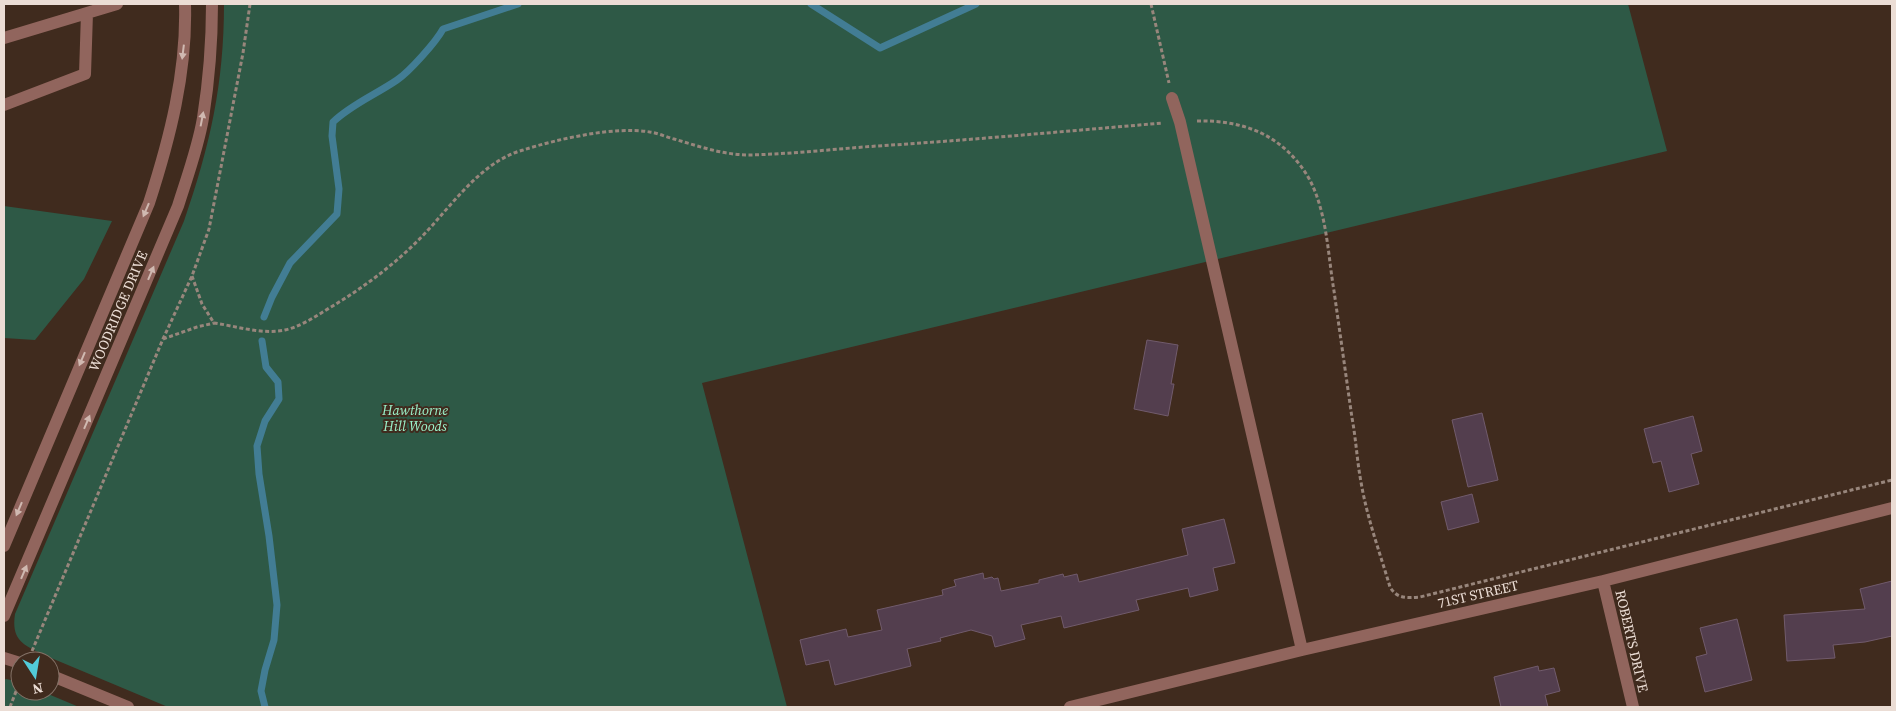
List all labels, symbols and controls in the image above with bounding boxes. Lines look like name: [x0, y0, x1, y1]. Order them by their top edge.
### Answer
one-way arrow: [179, 45, 187, 61]
one-way arrow: [199, 111, 207, 127]
one-way arrow: [141, 203, 149, 217]
street label: WOODRIDGE DRIVE: [84, 248, 152, 374]
one-way arrow: [147, 266, 155, 280]
one-way arrow: [77, 352, 85, 366]
park label: Hawthorne Hill Woods: [381, 400, 448, 436]
one-way arrow: [84, 415, 92, 429]
one-way arrow: [15, 502, 23, 516]
one-way arrow: [20, 565, 28, 579]
street label: 71ST STREET: [1436, 575, 1521, 613]
street label: ROBERTS DRIVE: [1610, 588, 1654, 694]
north arrow: [10, 651, 60, 701]
text: N: [31, 678, 45, 700]

